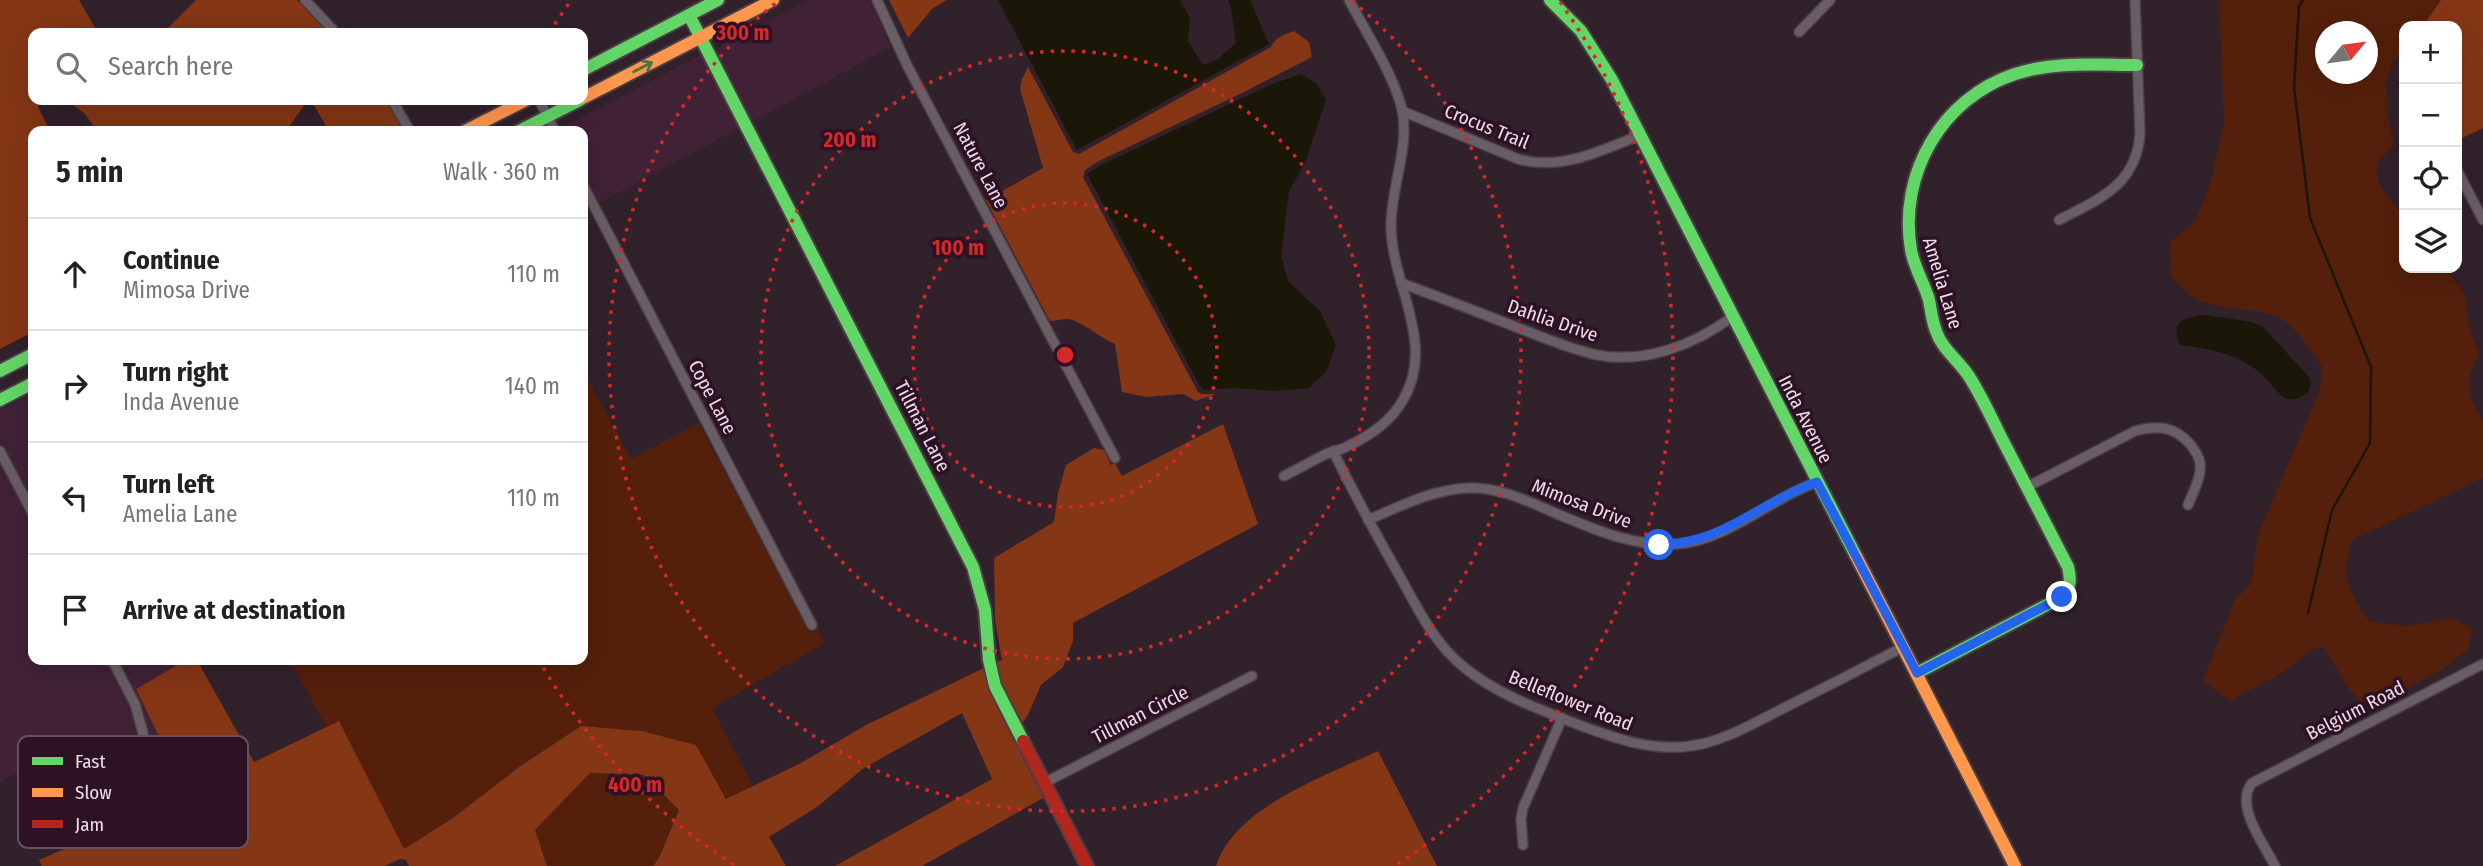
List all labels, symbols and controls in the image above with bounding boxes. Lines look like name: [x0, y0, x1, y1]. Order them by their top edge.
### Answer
text: 300 m: [715, 20, 770, 46]
north arrow: [2315, 21, 2378, 84]
map controls: [2399, 21, 2462, 273]
button: +: [2399, 21, 2462, 84]
search box: [28, 28, 588, 105]
icon: search: [52, 48, 90, 86]
text: Search here: [108, 51, 233, 82]
one-way arrow: [632, 60, 653, 73]
button: −: [2399, 84, 2462, 147]
street label: Crocus Trail: [1441, 99, 1533, 154]
street label: Nature Lane: [948, 118, 1013, 212]
text: 200 m: [822, 127, 877, 153]
button: locate: [2399, 147, 2462, 210]
text: 5 min: [56, 154, 123, 190]
text: Walk · 360 m: [443, 158, 560, 186]
button: layers: [2399, 210, 2462, 273]
text: 100 m: [932, 235, 984, 261]
street label: Amelia Lane: [1918, 235, 1967, 332]
text: Continue: [123, 245, 220, 276]
icon: ahead: [56, 255, 94, 293]
text: 110 m: [507, 260, 560, 288]
text: Mimosa Drive: [123, 276, 250, 304]
street label: Dahlia Drive: [1505, 294, 1601, 347]
centre of rings: [1053, 343, 1077, 367]
street label: Cope Lane: [684, 356, 742, 438]
text: Turn right: [123, 357, 229, 388]
icon: right: [56, 367, 94, 405]
street label: Inda Avenue: [1774, 371, 1838, 467]
text: 140 m: [505, 372, 560, 400]
street label: Tillman Lane: [890, 377, 955, 476]
text: Inda Avenue: [123, 388, 239, 416]
text: Turn left: [123, 469, 215, 500]
street label: Mimosa Drive: [1529, 474, 1635, 533]
icon: left: [56, 479, 94, 517]
text: 110 m: [507, 484, 560, 512]
text: Amelia Lane: [123, 500, 237, 528]
route start: [1643, 529, 1674, 560]
route end: [2046, 581, 2077, 612]
icon: arrive: [56, 591, 94, 629]
text: Arrive at destination: [123, 595, 346, 626]
street label: Belleflower Road: [1505, 665, 1636, 736]
street label: Belgium Road: [2302, 676, 2408, 745]
street label: Tillman Circle: [1088, 680, 1192, 749]
legend: [18, 736, 248, 848]
text: Fast: [75, 750, 106, 773]
text: 400 m: [608, 772, 662, 798]
text: Slow: [75, 781, 112, 804]
text: Jam: [75, 813, 104, 836]

